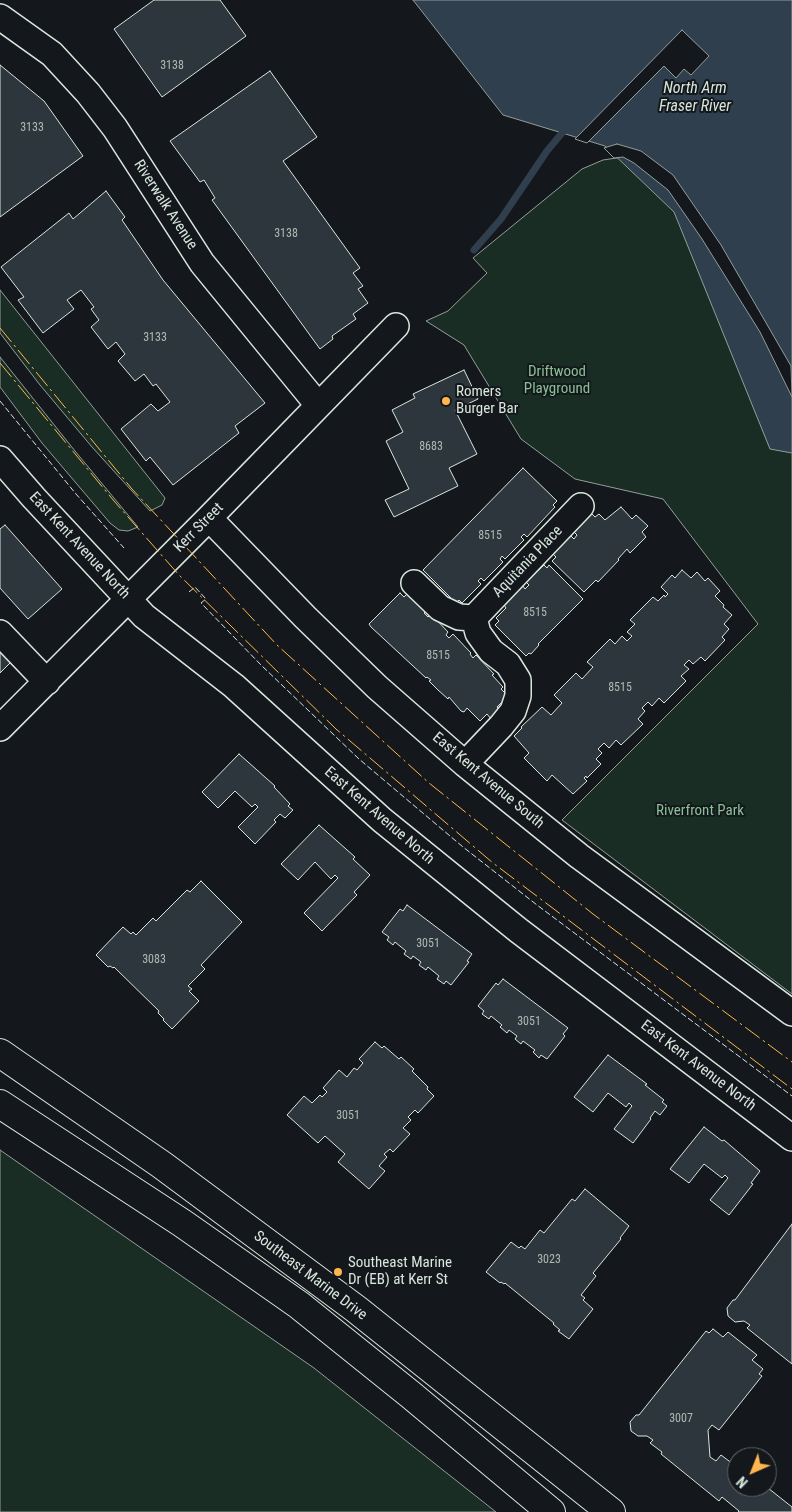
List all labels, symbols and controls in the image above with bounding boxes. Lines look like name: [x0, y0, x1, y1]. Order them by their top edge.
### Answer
house number: 3138: [160, 59, 184, 73]
water label: North Arm Fraser River: [659, 79, 731, 117]
house number: 3133: [20, 121, 44, 135]
street label: Riverwalk Avenue: [129, 157, 201, 253]
house number: 3138: [274, 227, 298, 241]
house number: 3133: [143, 331, 167, 345]
park label: Driftwood Playground: [524, 363, 590, 398]
place label: Romers Burger Bar: [456, 383, 518, 418]
marker: Romers Burger Bar: [440, 395, 452, 407]
house number: 8683: [419, 440, 443, 454]
street label: East Kent Avenue North: [25, 489, 133, 603]
street label: Kerr Street: [170, 499, 228, 557]
street label: Aquitania Place: [489, 522, 567, 602]
house number: 8515: [478, 529, 502, 543]
house number: 8515: [523, 606, 547, 620]
house number: 8515: [426, 649, 450, 663]
house number: 8515: [608, 681, 632, 695]
street label: East Kent Avenue South: [428, 729, 548, 833]
street label: East Kent Avenue North: [320, 763, 438, 869]
park label: Riverfront Park: [656, 802, 744, 820]
house number: 3051: [416, 937, 440, 951]
house number: 3083: [142, 953, 166, 967]
house number: 3051: [517, 1015, 541, 1029]
street label: East Kent Avenue North: [637, 1017, 759, 1115]
house number: 3051: [336, 1109, 360, 1123]
street label: Southeast Marine Drive: [250, 1227, 370, 1325]
house number: 3023: [537, 1253, 561, 1267]
place label: Southeast Marine Dr (EB) at Kerr St: [348, 1254, 452, 1289]
marker: Southeast Marine Dr (EB) at Kerr St: [332, 1266, 344, 1278]
house number: 3007: [669, 1412, 693, 1426]
north arrow: [727, 1447, 777, 1497]
text: N: [734, 1473, 751, 1491]

